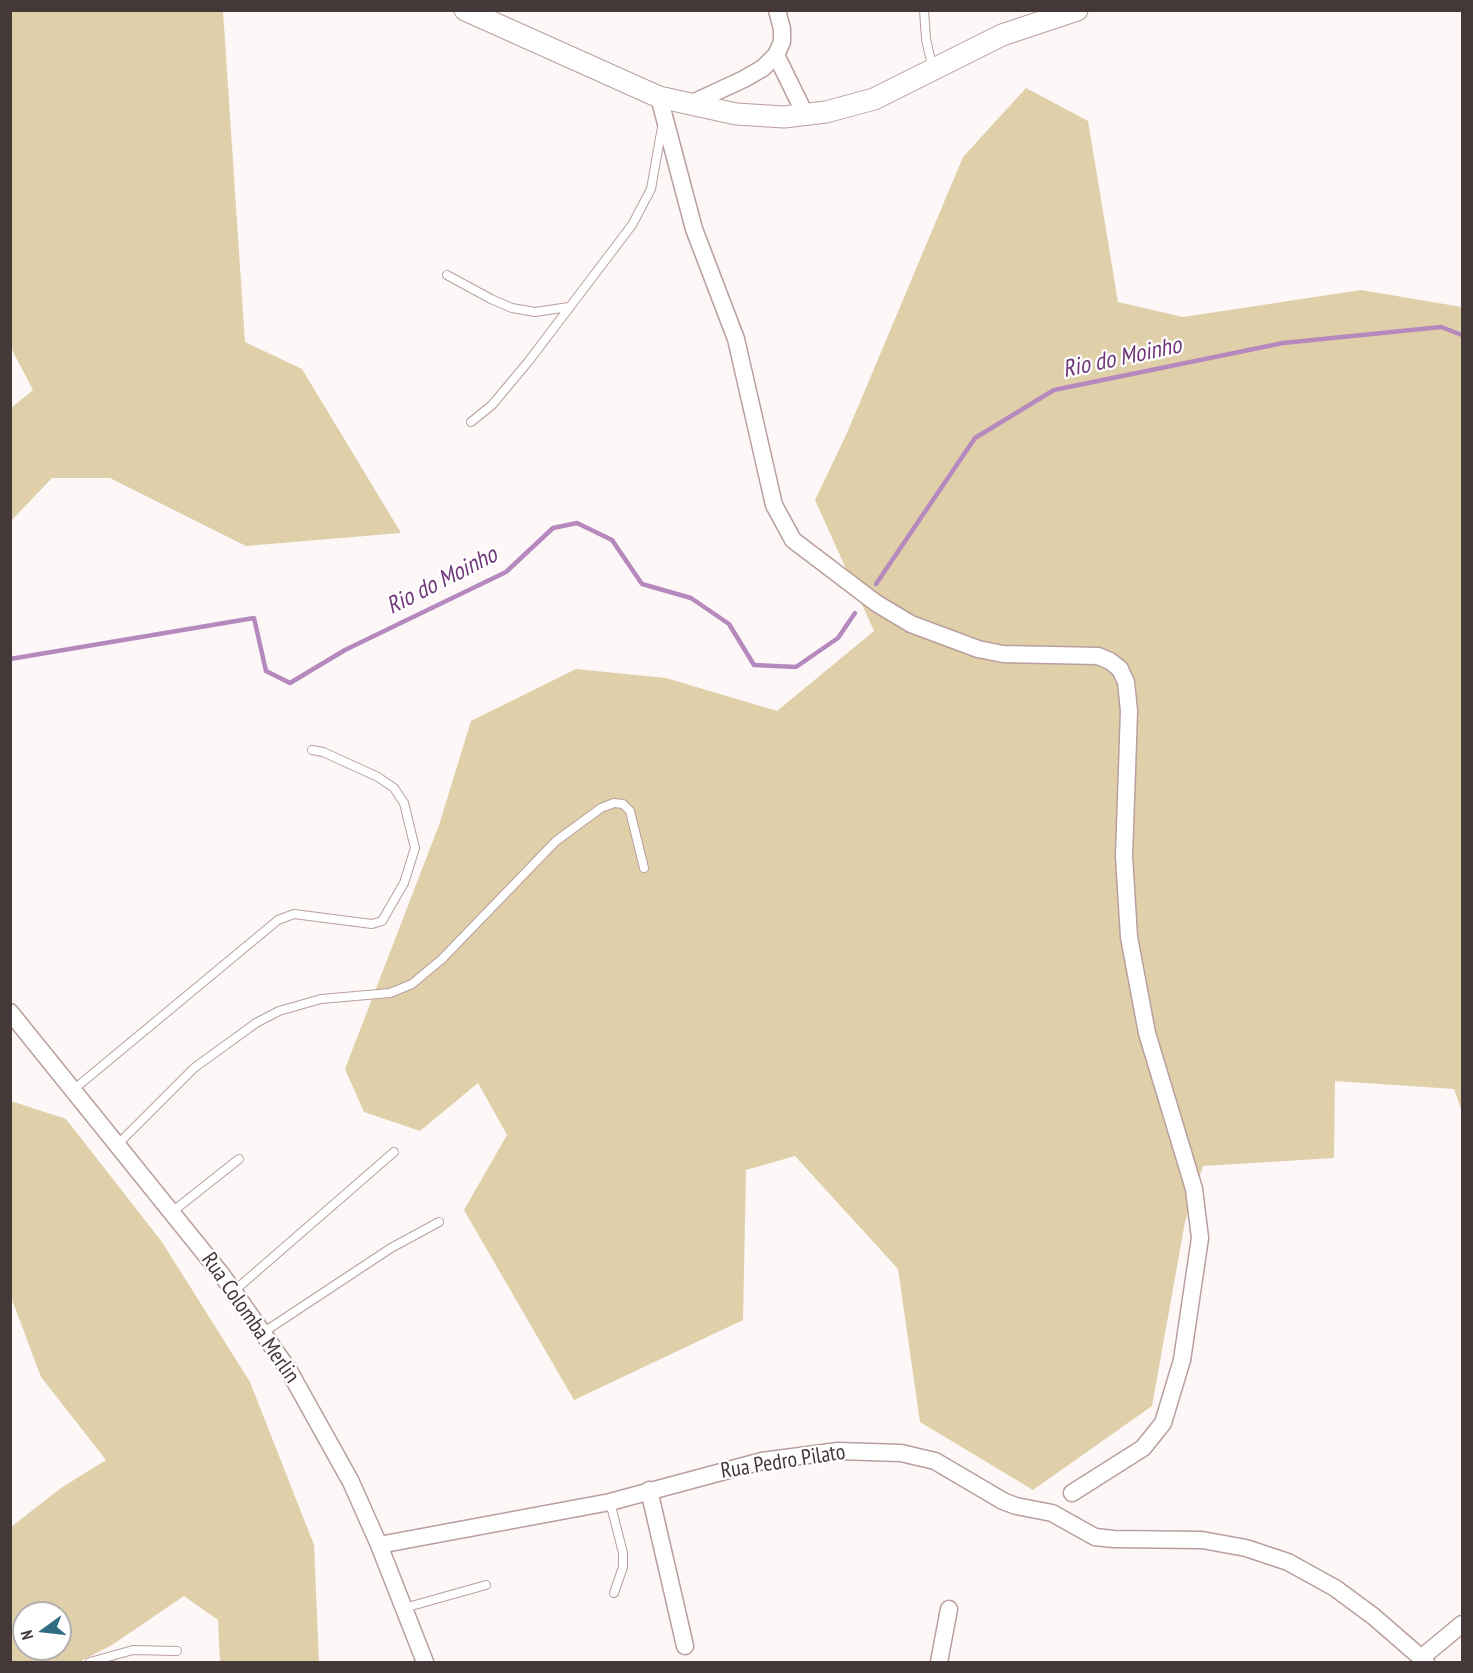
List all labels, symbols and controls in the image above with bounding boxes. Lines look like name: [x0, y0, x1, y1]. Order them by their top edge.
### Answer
water label: Rio do Moinho: [1060, 331, 1184, 385]
water label: Rio do Moinho: [382, 541, 502, 621]
street label: Rua Colomba Merlin: [195, 1248, 305, 1388]
street label: Rua Pedro Pilato: [719, 1439, 847, 1485]
north arrow: [12, 1601, 72, 1661]
text: N: [16, 1628, 37, 1642]

